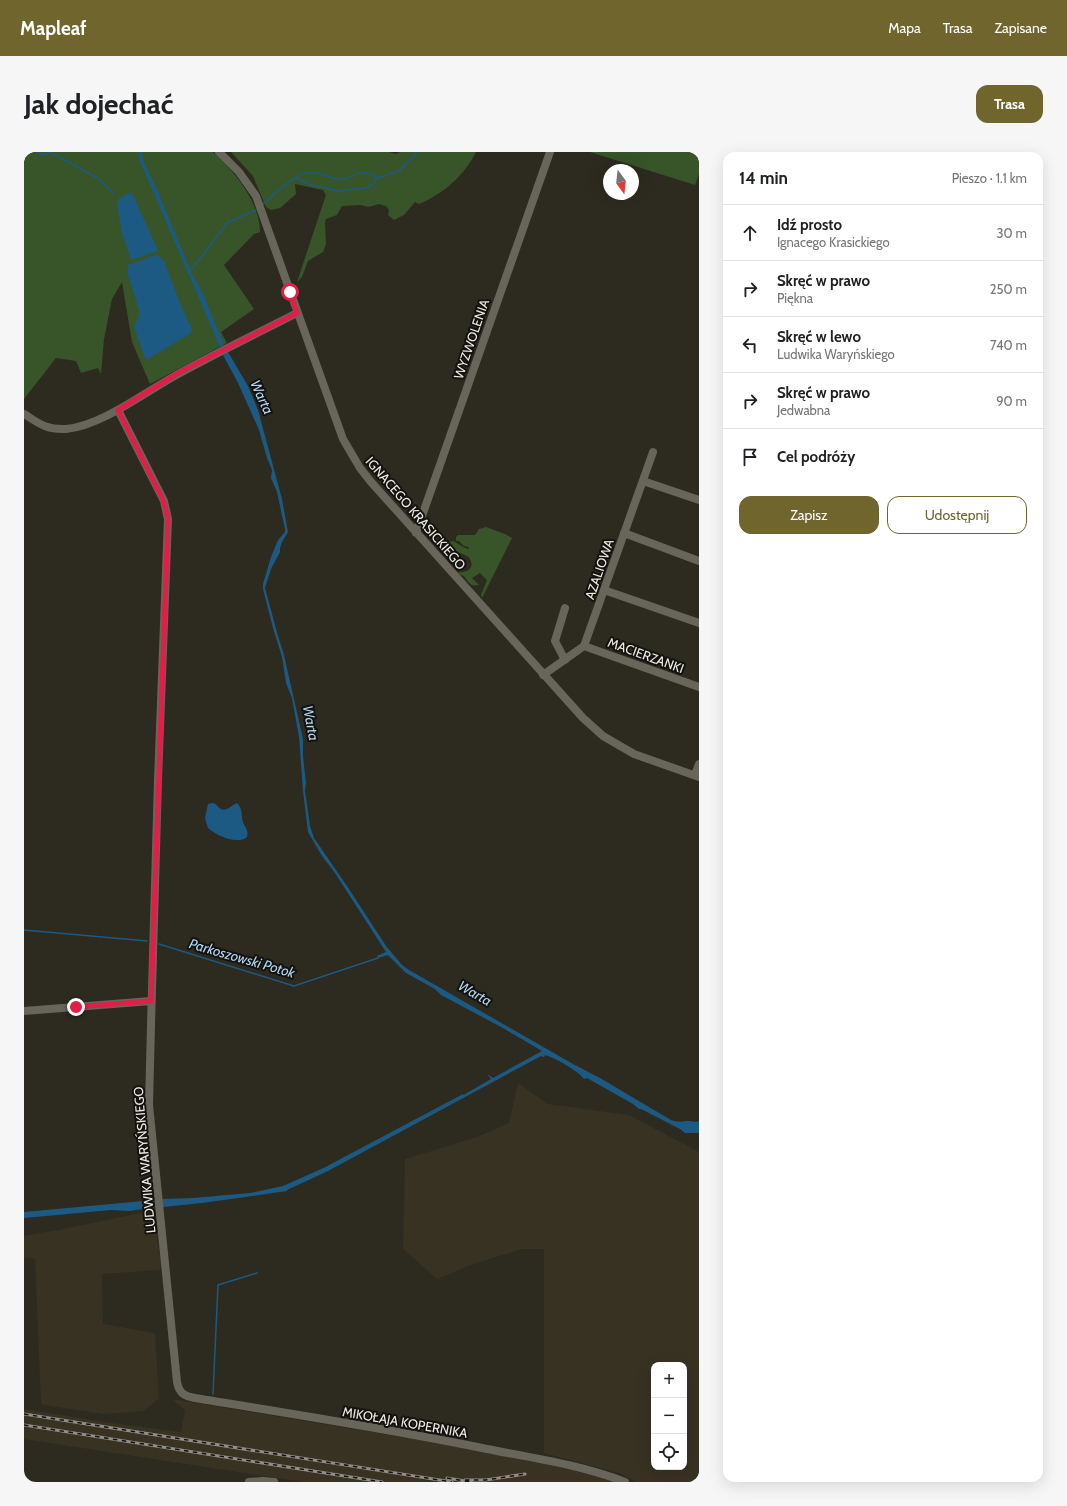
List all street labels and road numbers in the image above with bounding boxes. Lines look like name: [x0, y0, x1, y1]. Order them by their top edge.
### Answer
street label: WYZWOLENIA: [450, 297, 492, 381]
street label: IGNACEGO KRASICKIEGO: [363, 453, 469, 573]
street label: AZALIOWA: [581, 537, 617, 601]
street label: MACIERZANKI: [606, 634, 686, 676]
street label: LUDWIKA WARYŃSKIEGO: [129, 1086, 158, 1234]
street label: MIKOŁAJA KOPERNIKA: [341, 1403, 469, 1441]

